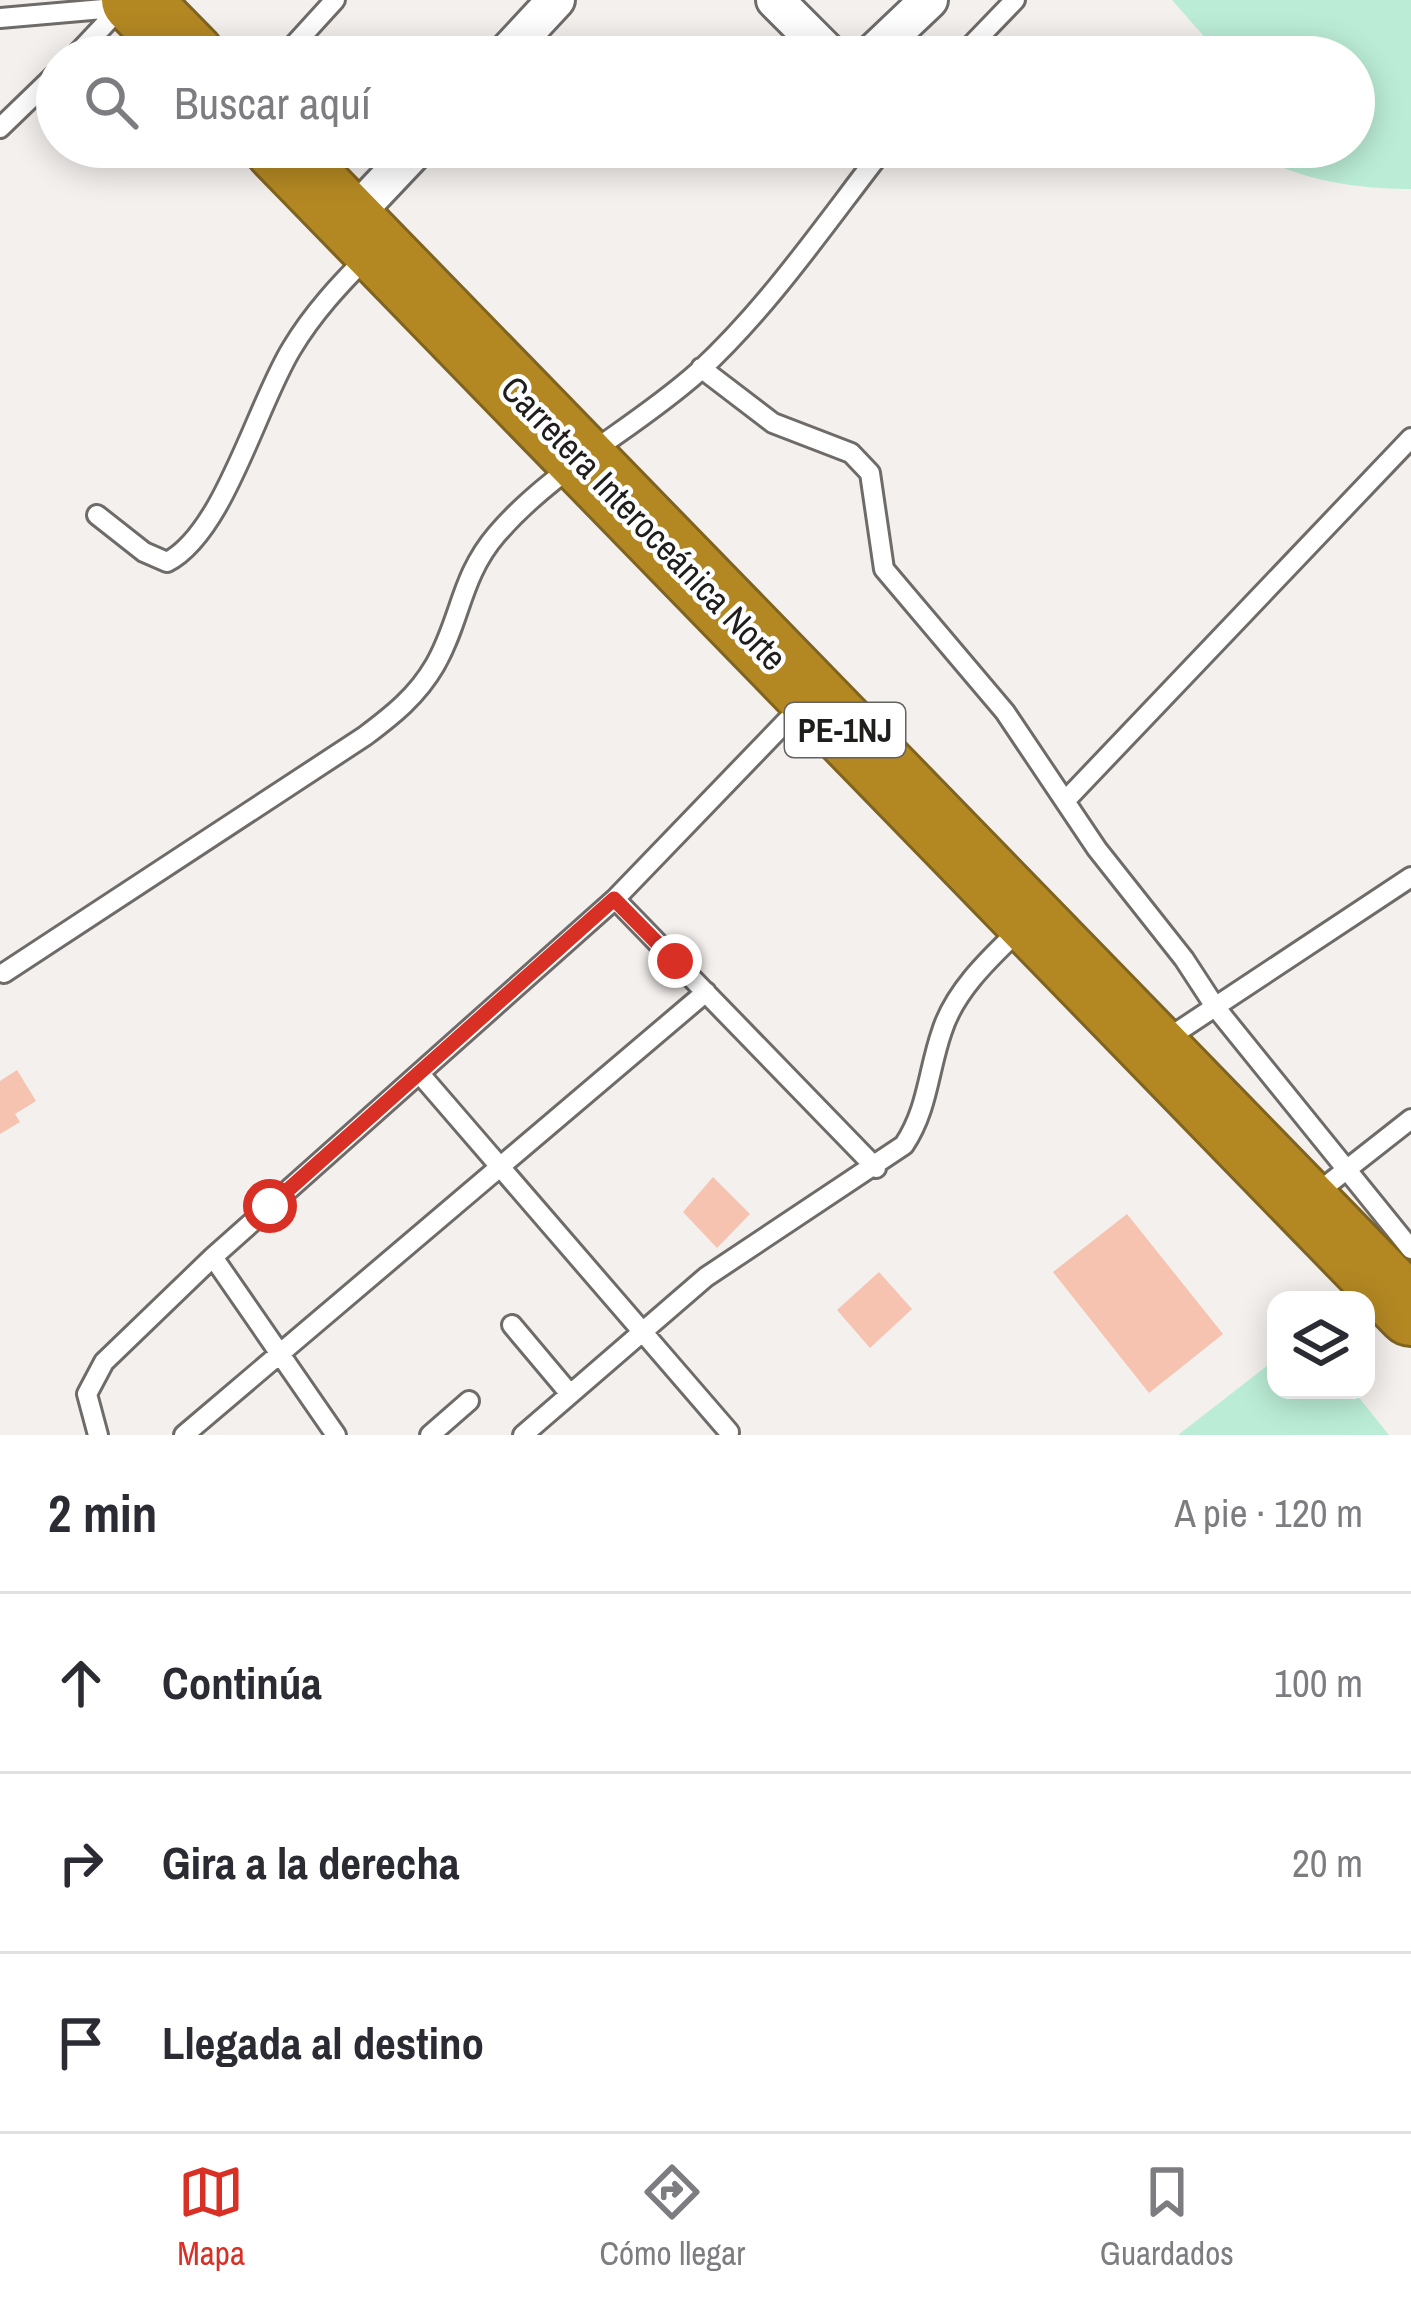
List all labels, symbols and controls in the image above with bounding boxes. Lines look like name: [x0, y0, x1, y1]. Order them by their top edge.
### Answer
search box: [36, 36, 1375, 168]
icon: search: [78, 69, 144, 135]
text: Buscar aquí: [174, 72, 371, 133]
street label: Carretera Interoceánica Norte: [491, 365, 797, 681]
road number: PE-1NJ: [785, 703, 905, 757]
route end: [648, 934, 702, 988]
route start: [243, 1179, 297, 1233]
map controls: [1267, 1291, 1375, 1399]
button: layers: [1267, 1291, 1375, 1399]
text: 2 min: [48, 1479, 157, 1548]
text: A pie · 120 m: [1175, 1487, 1363, 1539]
icon: ahead: [48, 1650, 114, 1716]
text: Continúa: [162, 1652, 322, 1713]
text: 100 m: [1274, 1657, 1363, 1709]
icon: right: [48, 1830, 114, 1896]
text: Gira a la derecha: [162, 1832, 459, 1893]
text: 20 m: [1292, 1837, 1363, 1889]
icon: arrive: [48, 2010, 114, 2076]
text: Llegada al destino: [162, 2012, 484, 2073]
tab: Mapa: [177, 2159, 245, 2275]
tab: Cómo llegar: [599, 2159, 745, 2275]
tab: Guardados: [1100, 2159, 1234, 2275]

